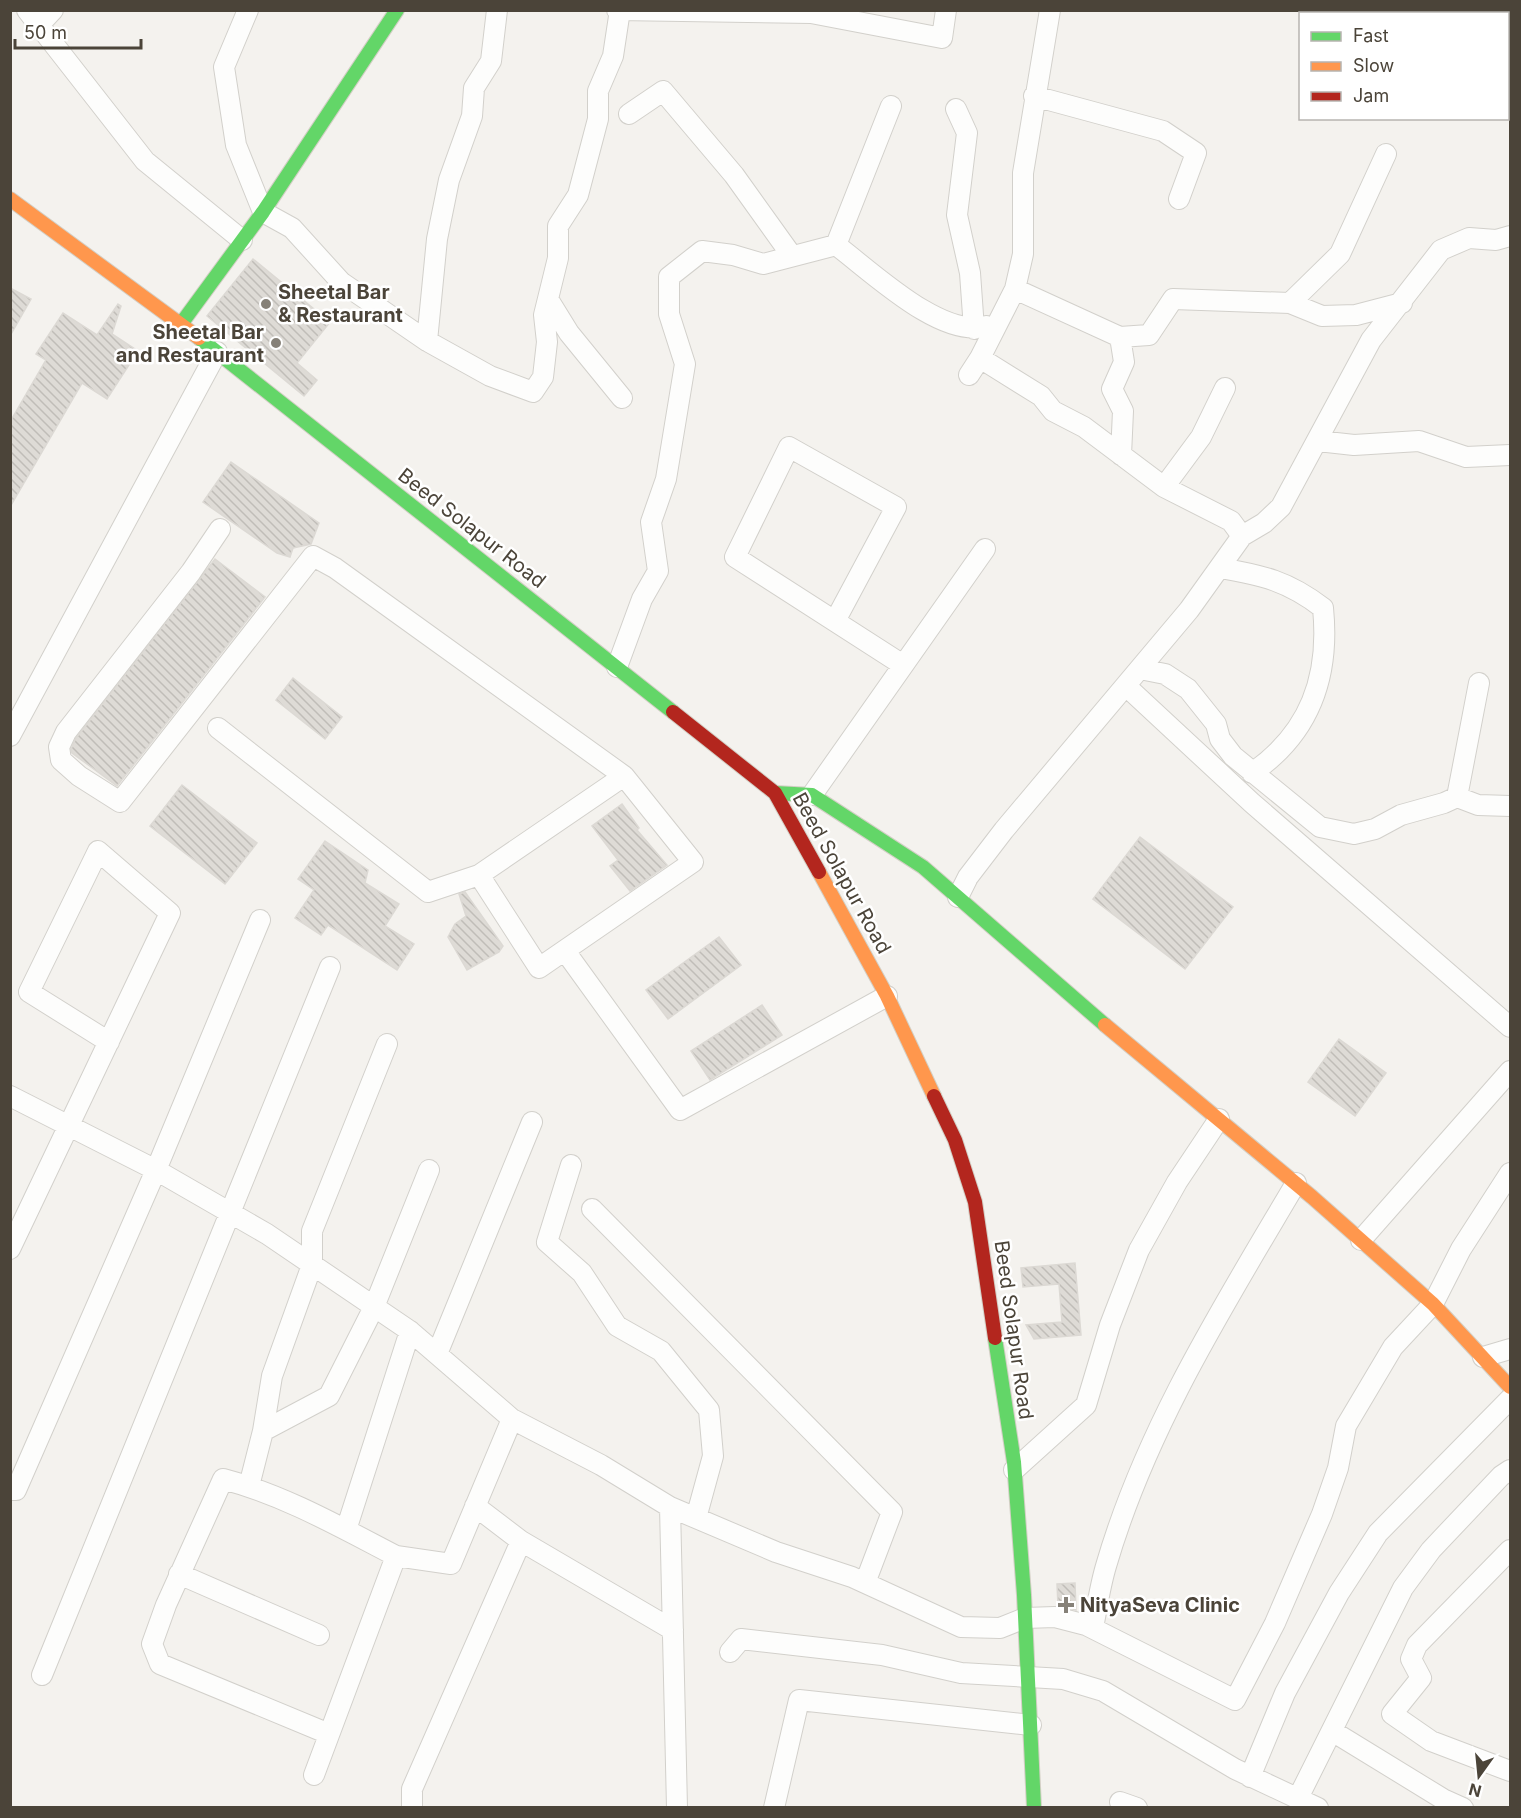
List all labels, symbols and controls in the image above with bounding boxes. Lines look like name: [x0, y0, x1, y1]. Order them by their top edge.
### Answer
scale bar: [15, 12, 141, 50]
legend: [1299, 12, 1509, 120]
text: 50 m: [24, 22, 67, 43]
text: Fast: [1353, 25, 1389, 46]
text: Slow: [1353, 55, 1394, 76]
text: Jam: [1353, 85, 1389, 106]
place label: Sheetal Bar & Restaurant: [278, 280, 403, 327]
marker: Sheetal Bar & Restaurant: [259, 297, 273, 311]
place label: Sheetal Bar and Restaurant: [116, 320, 264, 367]
marker: Sheetal Bar and Restaurant: [269, 336, 283, 350]
street label: Beed Solapur Road: [393, 463, 551, 593]
street label: Beed Solapur Road: [788, 788, 896, 958]
street label: Beed Solapur Road: [990, 1239, 1038, 1421]
place label: NityaSeva Clinic: [1080, 1593, 1240, 1617]
marker: NityaSeva Clinic: [1057, 1596, 1075, 1614]
north arrow: [1449, 1746, 1509, 1806]
text: N: [1467, 1779, 1484, 1802]

